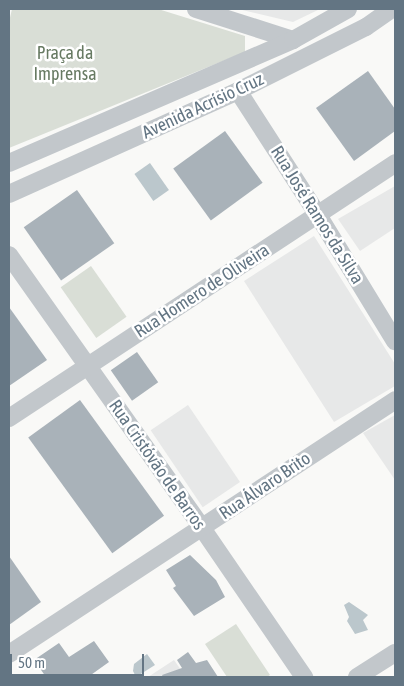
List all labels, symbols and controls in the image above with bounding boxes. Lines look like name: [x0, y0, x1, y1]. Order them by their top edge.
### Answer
park label: Praça da Imprensa: [33, 43, 97, 86]
street label: Avenida Acrísio Cruz: [139, 68, 267, 144]
street label: Rua José Ramos da Silva: [266, 142, 368, 288]
street label: Rua Homero de Oliveira: [131, 239, 273, 343]
street label: Rua Cristóvão de Barros: [104, 396, 210, 534]
street label: Rua Álvaro Brito: [215, 448, 315, 524]
scale bar: [12, 644, 146, 676]
text: 50 m: [18, 654, 45, 671]

